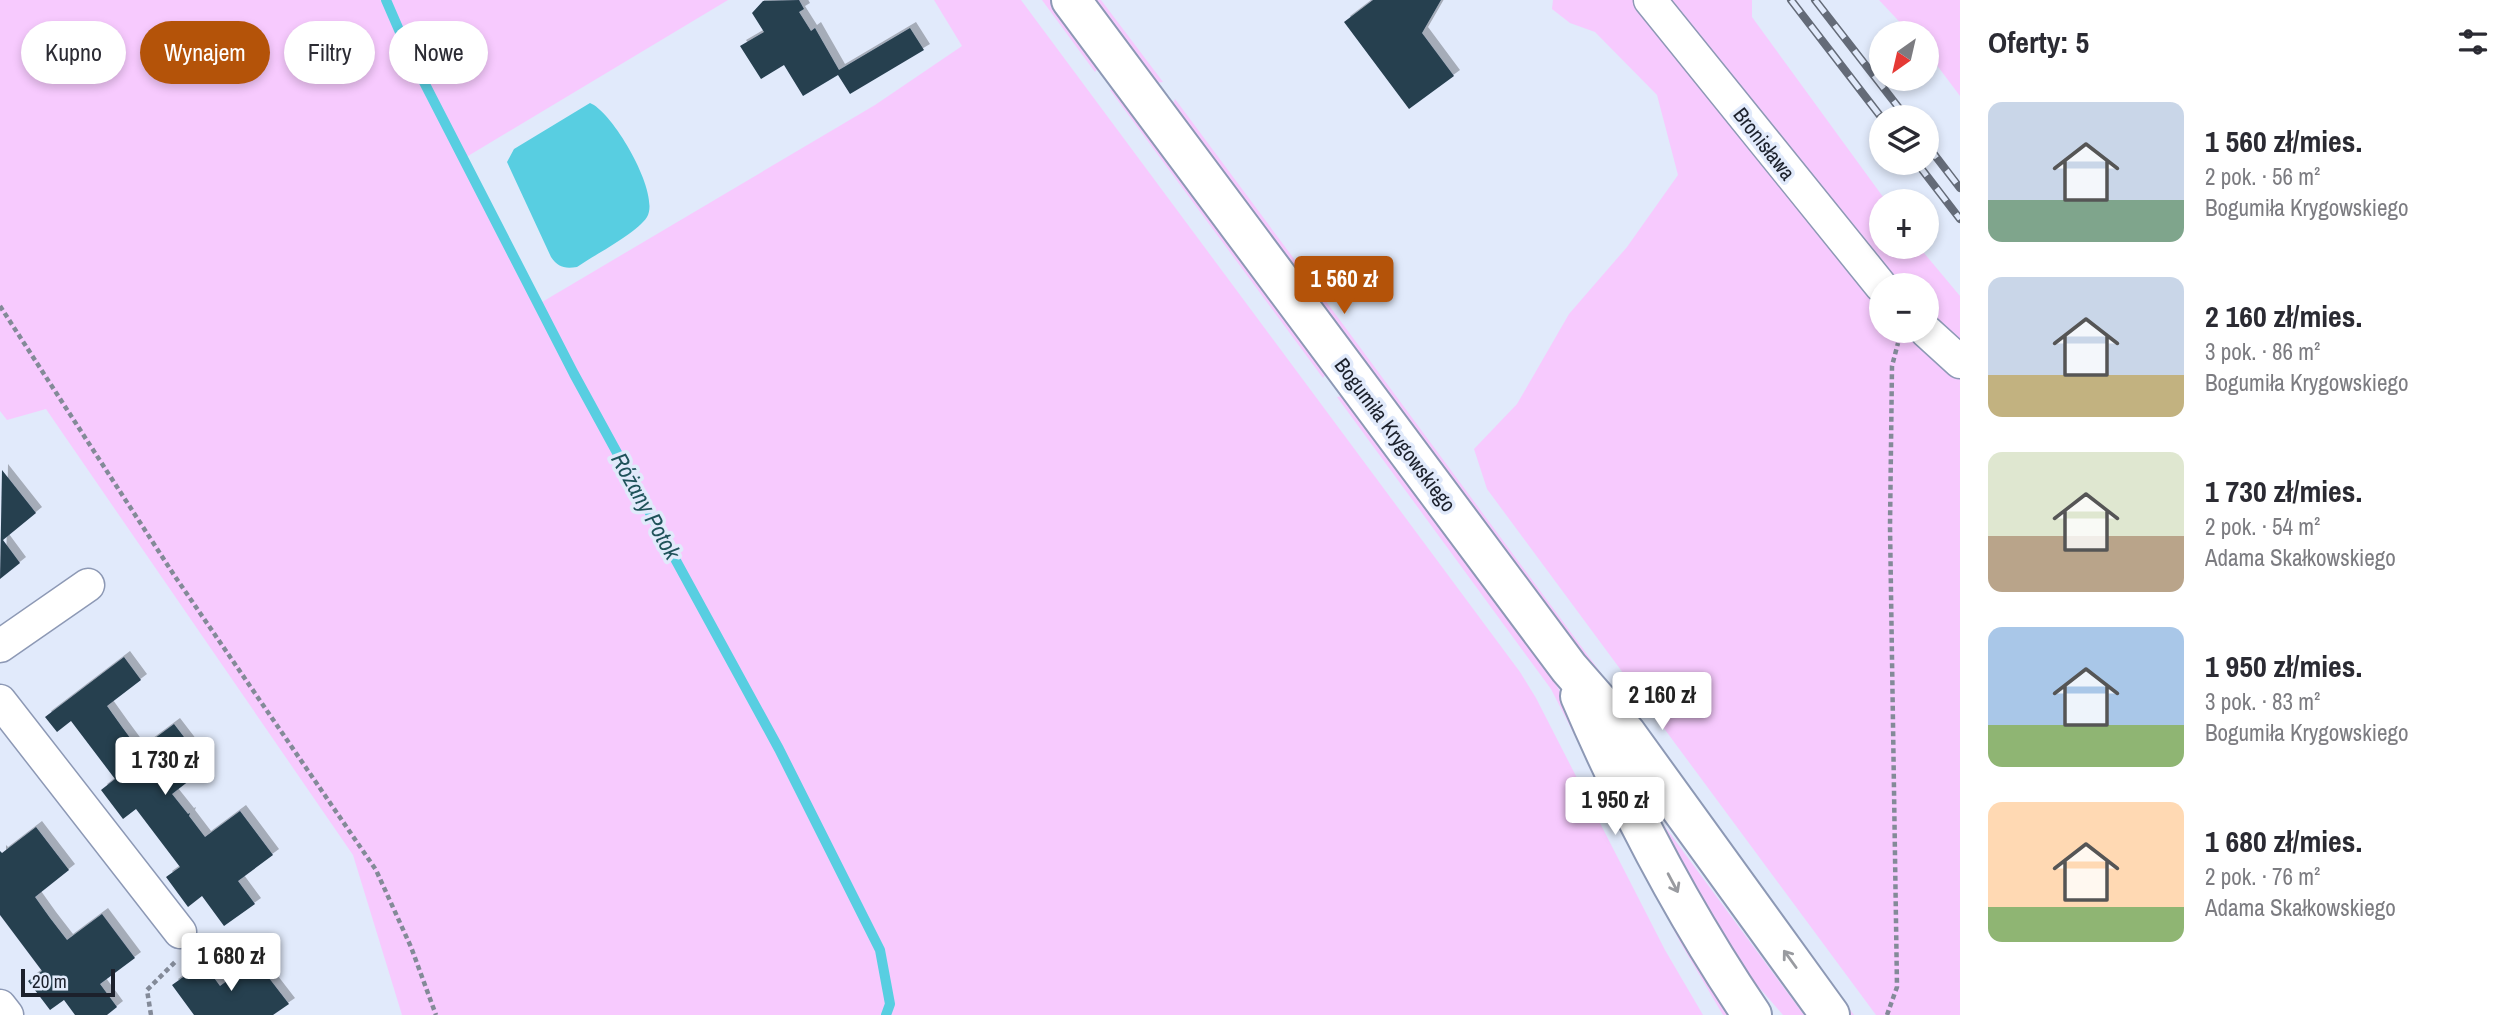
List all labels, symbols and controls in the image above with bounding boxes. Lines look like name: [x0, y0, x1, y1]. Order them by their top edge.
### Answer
chip: Kupno: [21, 21, 126, 84]
chip: Wynajem: [140, 21, 270, 84]
chip: Filtry: [284, 21, 375, 84]
chip: Nowe: [389, 21, 488, 84]
north arrow: [1869, 21, 1939, 91]
map controls: [1869, 21, 1939, 343]
text: Oferty: 5: [1988, 22, 2089, 62]
icon: filters: [2454, 23, 2492, 61]
street label: Bronisława: [1727, 101, 1802, 187]
button: layers: [1869, 105, 1939, 175]
text: 1 560 zł/mies.: [2205, 121, 2362, 161]
icon: home: [2044, 130, 2128, 214]
text: 2 pok. · 56 m²: [2205, 161, 2320, 192]
button: +: [1869, 189, 1939, 259]
text: Bogumiła Krygowskiego: [2205, 192, 2408, 223]
pin: 1 560 zł: [1272, 256, 1416, 316]
text: 1 560 zł: [1310, 263, 1378, 294]
button: −: [1869, 273, 1939, 343]
text: 2 160 zł/mies.: [2205, 296, 2362, 336]
icon: home: [2044, 305, 2128, 389]
text: 3 pok. · 86 m²: [2205, 336, 2320, 367]
street label: Bogumiła Krygowskiego: [1328, 352, 1463, 518]
text: Bogumiła Krygowskiego: [2205, 367, 2408, 398]
water label: Różany Potok: [604, 447, 689, 566]
text: 1 730 zł/mies.: [2205, 471, 2362, 511]
icon: home: [2044, 480, 2128, 564]
text: 2 pok. · 54 m²: [2205, 511, 2320, 542]
text: Adama Skałkowskiego: [2205, 542, 2396, 573]
text: 1 950 zł/mies.: [2205, 646, 2362, 686]
icon: home: [2044, 655, 2128, 739]
pin: 2 160 zł: [1590, 672, 1734, 732]
text: 2 160 zł: [1628, 679, 1696, 710]
text: 3 pok. · 83 m²: [2205, 686, 2320, 717]
text: Bogumiła Krygowskiego: [2205, 717, 2408, 748]
pin: 1 730 zł: [93, 738, 237, 797]
text: 1 730 zł: [131, 744, 199, 775]
pin: 1 950 zł: [1543, 778, 1687, 837]
text: 1 950 zł: [1581, 784, 1649, 815]
text: 1 680 zł/mies.: [2205, 821, 2362, 861]
icon: home: [2044, 830, 2128, 914]
text: 2 pok. · 76 m²: [2205, 861, 2320, 892]
one-way arrow: [1667, 872, 1681, 893]
text: Adama Skałkowskiego: [2205, 892, 2396, 923]
pin: 1 680 zł: [159, 934, 303, 993]
text: 1 680 zł: [197, 940, 265, 971]
one-way arrow: [1783, 950, 1798, 969]
scale bar: [21, 966, 116, 998]
text: 20 m: [32, 968, 67, 994]

